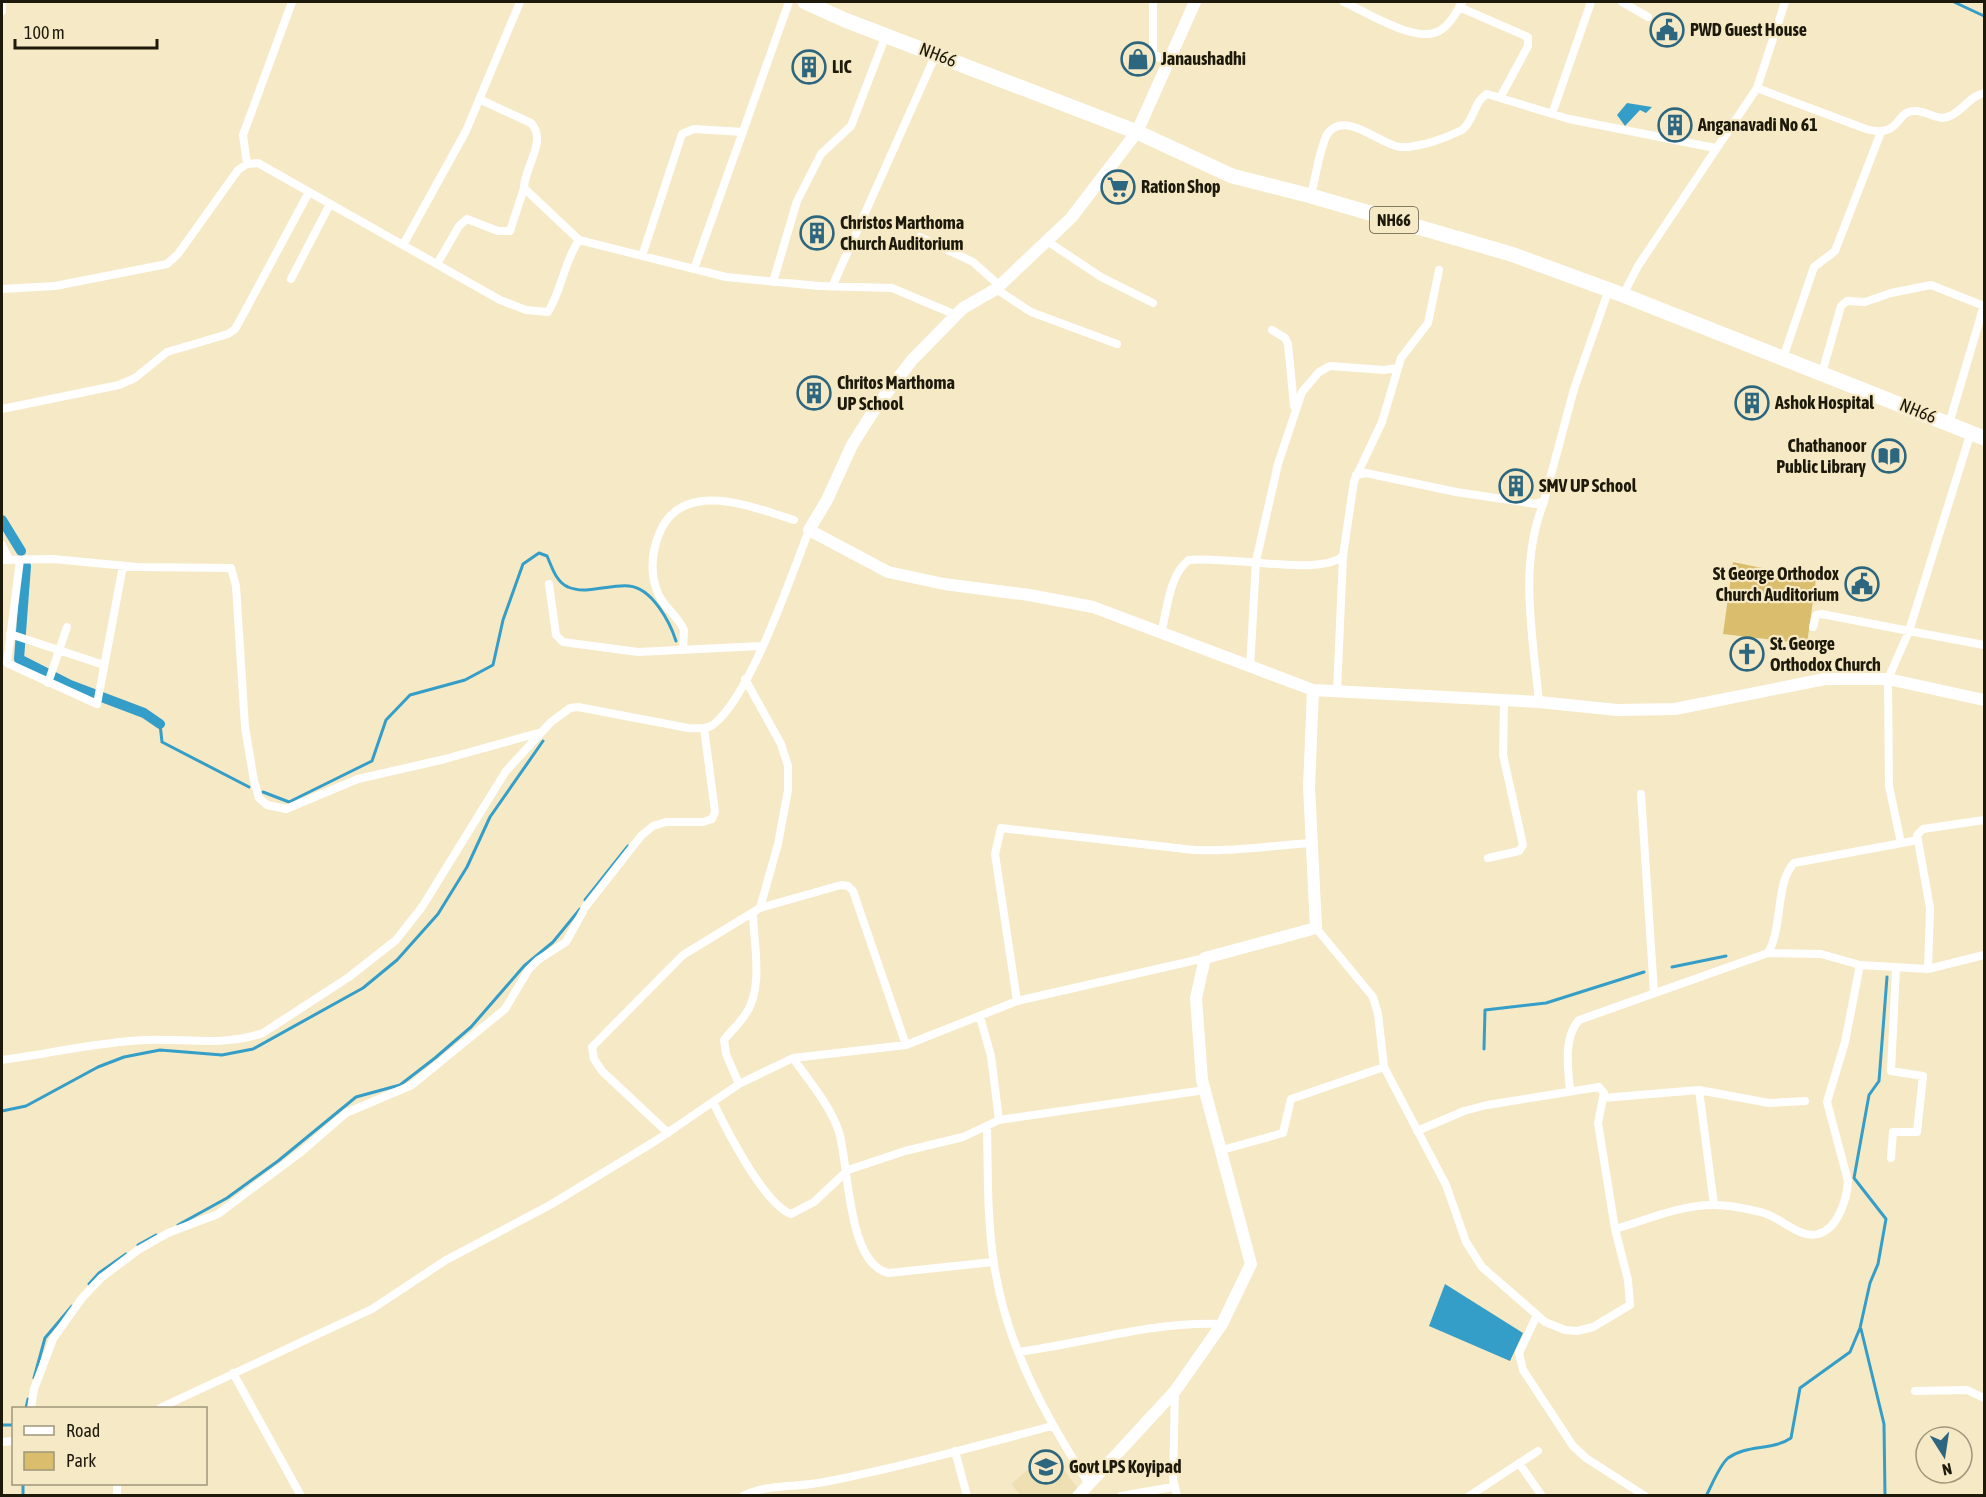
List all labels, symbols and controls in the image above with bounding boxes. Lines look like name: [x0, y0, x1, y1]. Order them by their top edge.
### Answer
scale bar: [15, 12, 158, 50]
public building icon: PWD Guest House: [1649, 12, 1685, 48]
place label: PWD Guest House: [1690, 19, 1807, 40]
text: 100 m: [24, 22, 65, 43]
street label: NH66: [917, 38, 960, 71]
shop icon: Janaushadhi: [1120, 41, 1156, 77]
place label: Janaushadhi: [1160, 48, 1246, 69]
building icon: LIC: [791, 49, 827, 85]
place label: LIC: [832, 56, 852, 77]
building icon: Anganavadi No 61: [1657, 107, 1693, 143]
place label: Anganavadi No 61: [1697, 114, 1818, 135]
supermarket icon: Ration Shop: [1100, 169, 1136, 205]
place label: Ration Shop: [1141, 176, 1221, 197]
road number: NH66: [1370, 207, 1418, 233]
place label: Christos Marthoma Church Auditorium: [840, 212, 964, 254]
building icon: Christos Marthoma Church Auditorium: [799, 215, 835, 251]
place label: Chritos Marthoma UP School: [837, 372, 955, 414]
building icon: Chritos Marthoma UP School: [796, 375, 832, 411]
building icon: Ashok Hospital: [1734, 385, 1770, 421]
place label: Ashok Hospital: [1774, 392, 1874, 413]
street label: NH66: [1897, 394, 1940, 427]
place label: Chathanoor Public Library: [1776, 435, 1867, 477]
library icon: Chathanoor Public Library: [1871, 438, 1907, 474]
building icon: SMV UP School: [1498, 468, 1534, 504]
place label: SMV UP School: [1539, 475, 1637, 496]
place label: St George Orthodox Church Auditorium: [1713, 563, 1840, 605]
public building icon: St George Orthodox Church Auditorium: [1844, 566, 1880, 602]
place label: St. George Orthodox Church: [1770, 633, 1881, 675]
church icon: St. George Orthodox Church: [1729, 636, 1765, 672]
legend: [12, 1407, 207, 1485]
text: Road: [66, 1420, 100, 1441]
north arrow: [1914, 1425, 1974, 1485]
school or university icon: Govt LPS Koyipad: [1028, 1449, 1064, 1485]
text: Park: [66, 1450, 96, 1471]
place label: Govt LPS Koyipad: [1069, 1456, 1181, 1477]
text: N: [1941, 1460, 1954, 1479]

